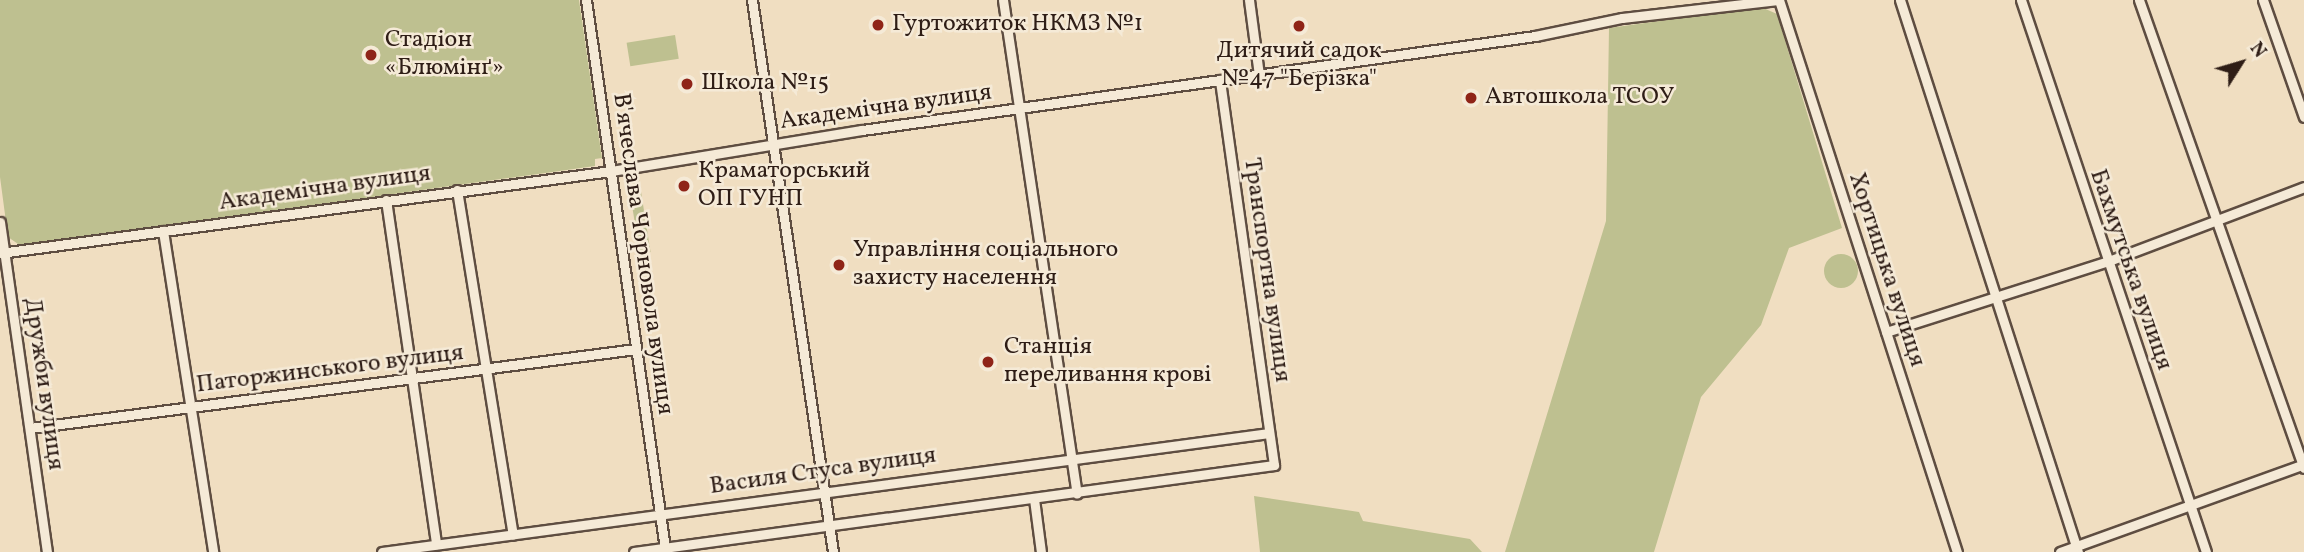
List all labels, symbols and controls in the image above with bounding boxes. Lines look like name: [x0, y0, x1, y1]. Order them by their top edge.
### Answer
place label: Гуртожиток НКМЗ №1: [892, 11, 1143, 39]
marker: Гуртожиток НКМЗ №1: [870, 17, 886, 33]
marker: Дитячий садок №47 "Берізка": [1291, 18, 1307, 34]
place label: Стадіон «Блюмінґ»: [385, 27, 504, 83]
north arrow: [2206, 28, 2276, 98]
text: N: [2243, 37, 2272, 64]
place label: Дитячий садок №47 "Берізка": [1216, 38, 1382, 94]
marker: Стадіон «Блюмінґ»: [363, 47, 379, 63]
place label: Школа №15: [701, 70, 829, 98]
marker: Школа №15: [679, 76, 695, 92]
street label: Академічна вулиця: [778, 79, 994, 137]
place label: Автошкола ТСОУ: [1485, 84, 1675, 112]
marker: Автошкола ТСОУ: [1463, 90, 1479, 106]
street label: В'ячеслава Чорновола вулиця: [605, 91, 679, 417]
street label: Транспортна вулиця: [1236, 156, 1296, 384]
place label: Краматорський ОП ГУНП: [698, 158, 870, 214]
street label: Академічна вулиця: [217, 160, 433, 218]
street label: Бахмутська вулиця: [2082, 166, 2178, 374]
street label: Хортицька вулиця: [1841, 169, 1931, 371]
marker: Краматорський ОП ГУНП: [676, 178, 692, 194]
place label: Управління соціального захисту населення: [853, 237, 1118, 293]
marker: Управління соціального захисту населення: [831, 257, 847, 273]
street label: Дружби вулиця: [17, 296, 69, 472]
place label: Станція переливання крові: [1004, 334, 1212, 390]
street label: Паторжинського вулиця: [195, 339, 465, 401]
marker: Станція переливання крові: [978, 352, 998, 372]
street label: Василя Стуса вулиця: [708, 442, 938, 502]

